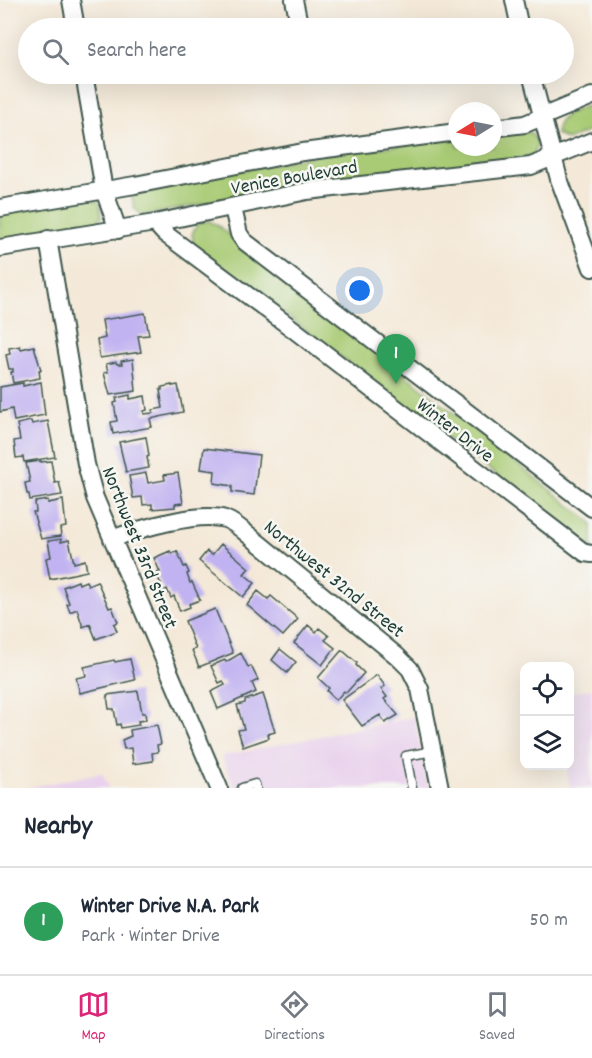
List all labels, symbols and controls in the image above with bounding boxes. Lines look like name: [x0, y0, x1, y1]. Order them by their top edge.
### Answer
search box: [18, 18, 574, 84]
icon: search: [39, 35, 72, 68]
text: Search here: [87, 36, 186, 67]
north arrow: [448, 102, 502, 156]
street label: Venice Boulevard: [229, 154, 360, 204]
your location: [345, 276, 374, 305]
pin: 1: [376, 334, 416, 384]
street label: Winter Drive: [410, 392, 499, 471]
street label: Northwest 33rd Street: [93, 463, 184, 633]
street label: Northwest 32nd Street: [257, 515, 410, 646]
map controls: [520, 662, 574, 770]
button: locate: [520, 662, 574, 716]
button: layers: [520, 716, 574, 770]
text: Nearby: [24, 809, 92, 846]
text: Winter Drive N.A. Park: [81, 892, 259, 923]
text: 1: [41, 907, 46, 935]
text: 50 m: [530, 907, 568, 935]
text: Park · Winter Drive: [81, 923, 220, 951]
tab: Map: [77, 988, 110, 1047]
tab: Directions: [264, 988, 325, 1047]
tab: Saved: [479, 988, 515, 1047]

